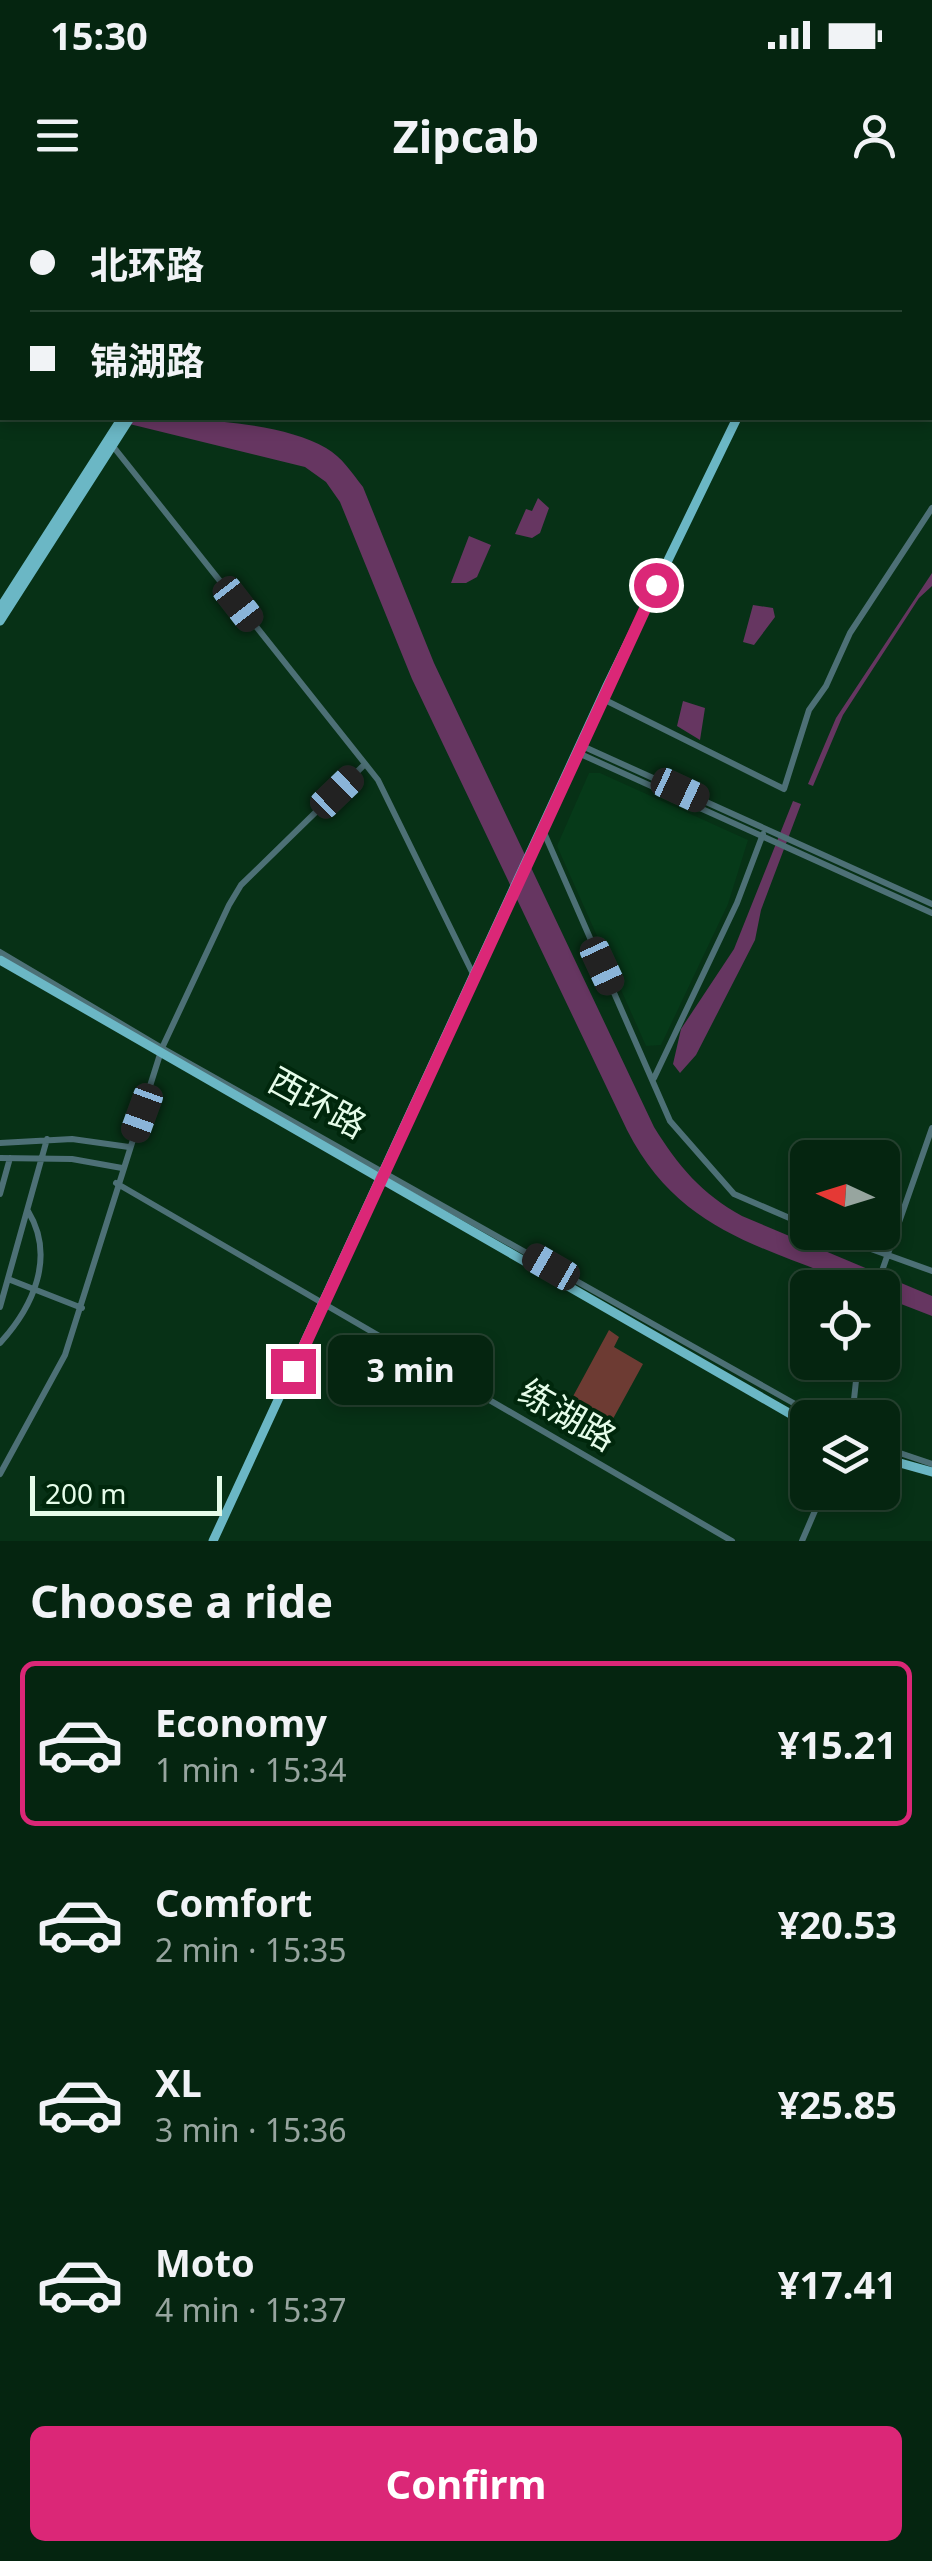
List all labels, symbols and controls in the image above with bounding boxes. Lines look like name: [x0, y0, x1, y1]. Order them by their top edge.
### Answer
text: 15:30: [50, 9, 148, 61]
text: Zipcab: [393, 105, 539, 166]
icon: menu: [30, 108, 85, 163]
icon: person: [847, 108, 902, 163]
text: 北环路: [90, 238, 204, 290]
text: 锦湖路: [90, 334, 204, 386]
route start: [634, 563, 679, 608]
car: [208, 571, 268, 637]
car: [305, 760, 369, 824]
car: [646, 764, 714, 816]
car: [576, 932, 628, 1000]
street label: 西环路: [261, 1056, 375, 1148]
car: [118, 1080, 166, 1146]
north arrow: [790, 1140, 900, 1250]
map controls: [790, 1140, 900, 1510]
car: [518, 1239, 584, 1295]
button: locate: [790, 1270, 900, 1380]
callout: 3 min: [328, 1336, 493, 1406]
text: 3 min: [366, 1348, 455, 1391]
route end: [271, 1349, 316, 1394]
street label: 练湖路: [511, 1367, 625, 1461]
button: layers: [790, 1400, 900, 1510]
scale bar: [30, 1471, 222, 1516]
text: 200 m: [45, 1474, 127, 1512]
text: Choose a ride: [30, 1570, 333, 1631]
text: Economy: [155, 1696, 327, 1748]
icon: car: [35, 1699, 125, 1789]
text: ¥15.21: [778, 1718, 897, 1770]
text: 1 min · 15:34: [155, 1748, 347, 1791]
text: Comfort: [155, 1876, 312, 1928]
icon: car: [35, 1879, 125, 1969]
text: ¥20.53: [778, 1898, 897, 1950]
text: 2 min · 15:35: [155, 1928, 347, 1971]
text: XL: [155, 2056, 202, 2108]
icon: car: [35, 2059, 125, 2149]
text: ¥25.85: [778, 2078, 897, 2130]
text: 3 min · 15:36: [155, 2108, 347, 2151]
text: Moto: [155, 2236, 255, 2288]
icon: car: [35, 2239, 125, 2329]
text: ¥17.41: [778, 2258, 897, 2310]
text: 4 min · 15:37: [155, 2288, 347, 2331]
button: Confirm: [30, 2426, 902, 2541]

